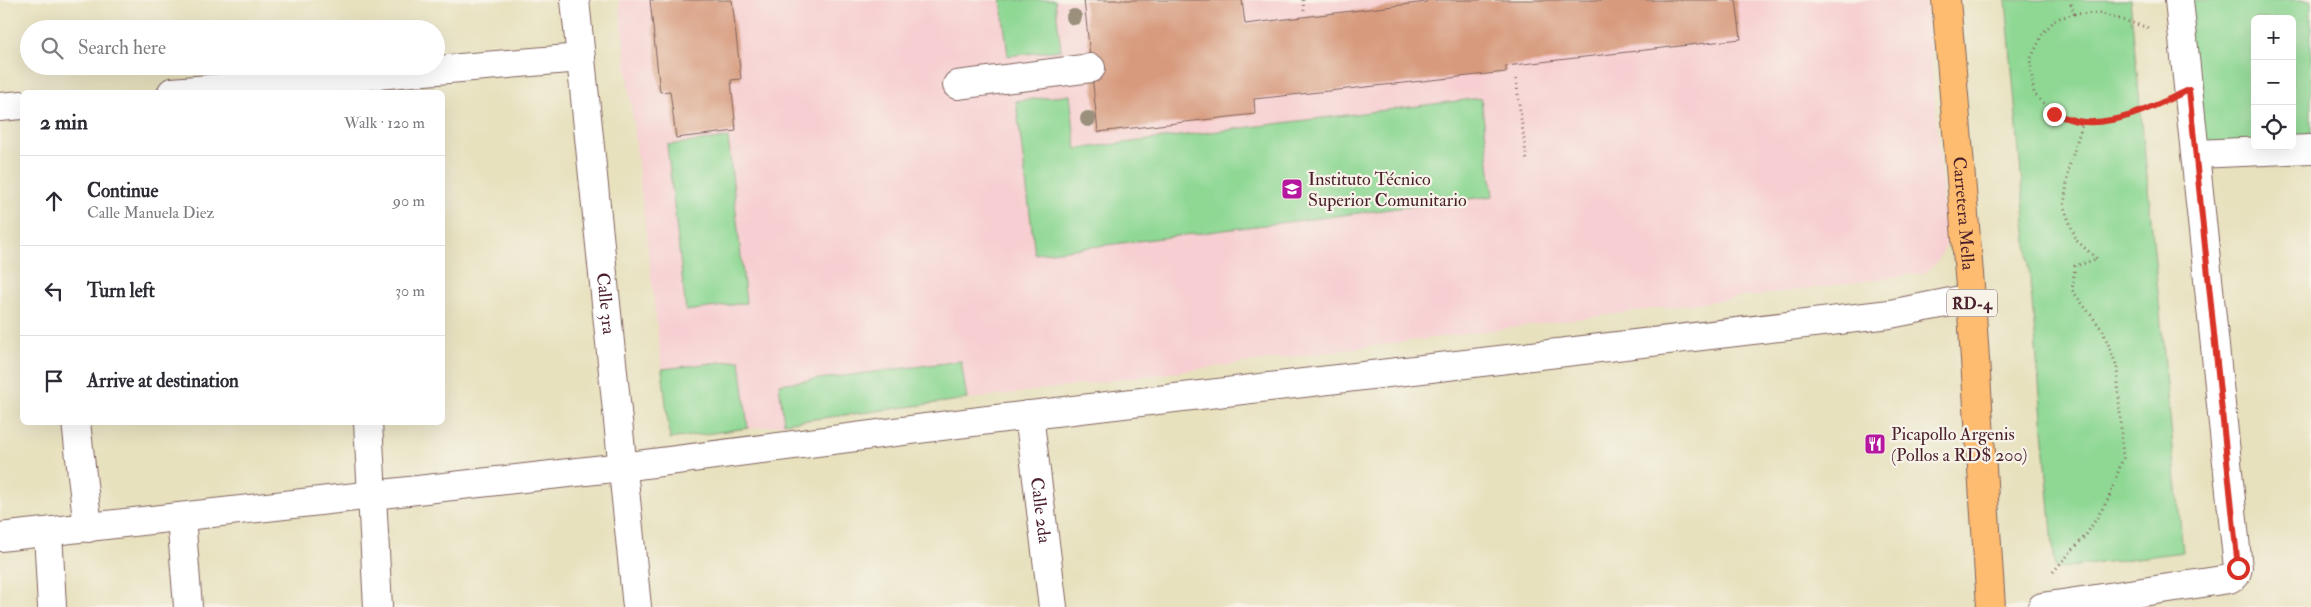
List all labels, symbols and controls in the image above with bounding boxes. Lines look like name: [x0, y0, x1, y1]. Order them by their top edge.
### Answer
map controls: [2251, 15, 2296, 150]
button: +: [2251, 15, 2296, 60]
search box: [20, 20, 445, 75]
icon: search: [38, 34, 66, 62]
text: Search here: [78, 36, 166, 60]
button: −: [2251, 60, 2296, 105]
route end: [2043, 103, 2066, 126]
button: locate: [2251, 105, 2296, 150]
text: 2 min: [40, 109, 88, 136]
text: Walk · 120 m: [344, 113, 425, 133]
street label: Carretera Mella: [1947, 156, 1980, 272]
place label: Instituto Técnico Superior Comunitario: [1308, 168, 1467, 212]
school or university icon: Instituto Técnico Superior Comunitario: [1280, 177, 1304, 201]
text: Continue: [87, 179, 158, 203]
icon: ahead: [40, 187, 68, 215]
text: 90 m: [393, 191, 425, 211]
text: Calle Manuela Diez: [87, 203, 214, 223]
street label: Calle 3ra: [591, 271, 620, 336]
icon: left: [40, 277, 68, 305]
text: Turn left: [87, 279, 155, 303]
text: 30 m: [395, 281, 425, 301]
road number: RD-4: [1947, 290, 1997, 316]
icon: arrive: [40, 367, 68, 395]
text: Arrive at destination: [87, 369, 239, 393]
place label: Picapollo Argenis (Pollos a RD$ 200): [1891, 423, 2027, 467]
restaurant icon: Picapollo Argenis (Pollos a RD$ 200): [1863, 432, 1887, 456]
street label: Calle 2da: [1025, 476, 1056, 545]
route start: [2227, 557, 2250, 580]

